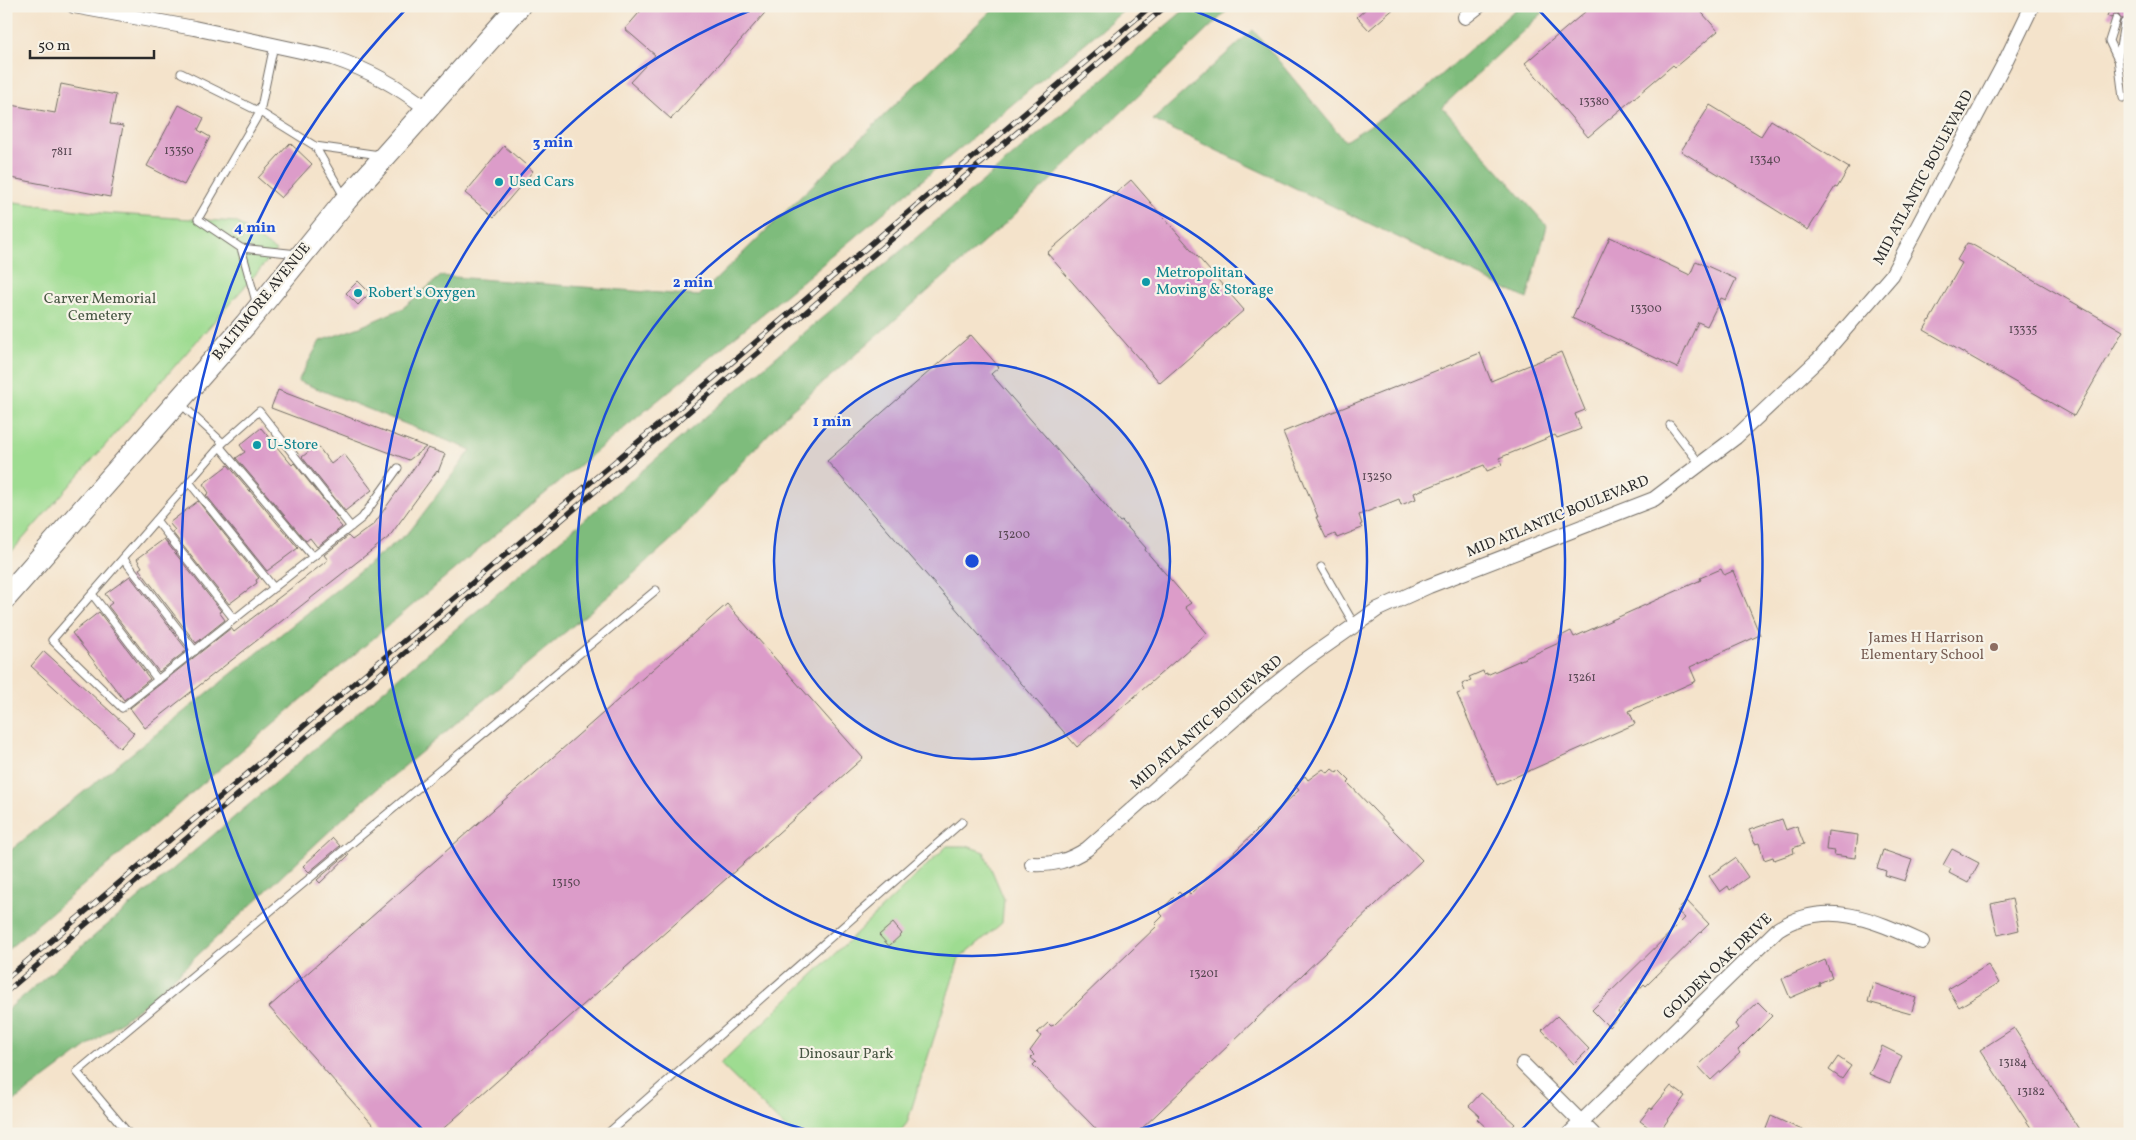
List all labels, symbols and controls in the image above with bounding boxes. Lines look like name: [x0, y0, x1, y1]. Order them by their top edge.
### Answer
scale bar: [30, 28, 154, 60]
text: 50 m: [38, 36, 70, 57]
street label: MID ATLANTIC BOULEVARD: [1869, 87, 1979, 269]
house number: 13380: [1579, 94, 1609, 110]
text: 3 min: [533, 133, 573, 154]
house number: 13350: [164, 143, 194, 159]
house number: 7811: [52, 144, 72, 160]
house number: 13340: [1749, 152, 1781, 168]
place label: Used Cars: [509, 172, 574, 193]
marker: Used Cars: [493, 176, 505, 188]
text: 4 min: [234, 218, 276, 239]
street label: BALTIMORE AVENUE: [208, 239, 316, 365]
place label: Metropolitan Moving & Storage: [1156, 263, 1274, 301]
text: 2 min: [673, 273, 713, 294]
marker: Metropolitan Moving & Storage: [1140, 276, 1152, 288]
place label: Robert's Oxygen: [368, 283, 476, 304]
marker: Robert's Oxygen: [352, 287, 364, 299]
park label: Carver Memorial Cemetery: [44, 289, 156, 327]
house number: 13300: [1630, 301, 1662, 317]
house number: 13335: [2009, 322, 2038, 338]
text: 1 min: [813, 412, 851, 433]
place label: U-Store: [267, 435, 318, 456]
marker: U-Store: [251, 439, 263, 451]
house number: 13250: [1362, 469, 1392, 485]
street label: MID ATLANTIC BOULEVARD: [1464, 471, 1653, 563]
house number: 13200: [998, 527, 1030, 543]
centre of rings: [963, 552, 981, 570]
place label: James H Harrison Elementary School: [1861, 628, 1984, 666]
marker: James H Harrison Elementary School: [1988, 641, 2000, 653]
street label: MID ATLANTIC BOULEVARD: [1126, 651, 1288, 795]
house number: 13261: [1568, 670, 1596, 686]
house number: 13150: [552, 875, 580, 891]
street label: GOLDEN OAK DRIVE: [1659, 909, 1777, 1025]
house number: 13201: [1189, 966, 1219, 982]
park label: Dinosaur Park: [799, 1044, 893, 1065]
house number: 13184: [1999, 1055, 2027, 1071]
house number: 13182: [2017, 1084, 2045, 1100]

